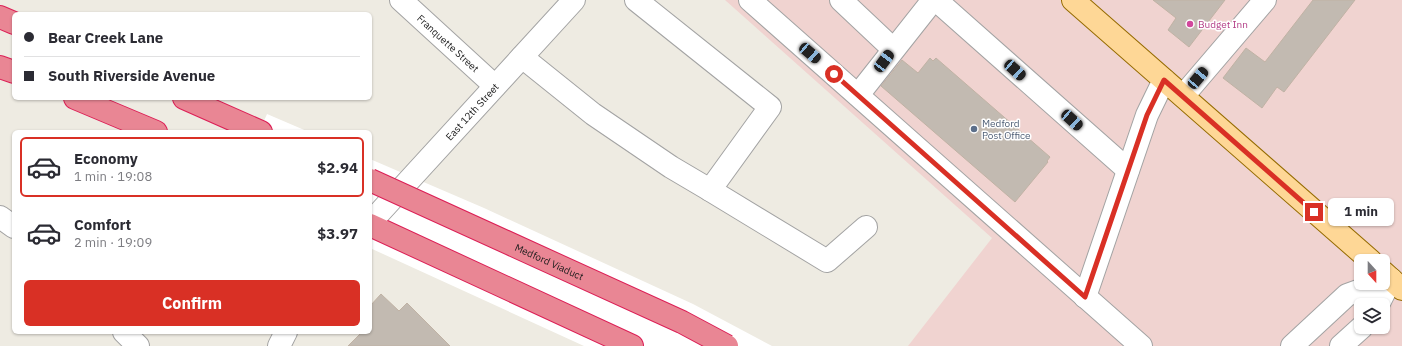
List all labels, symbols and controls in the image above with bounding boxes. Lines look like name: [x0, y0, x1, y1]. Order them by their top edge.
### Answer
street label: Franquette Street: [415, 12, 482, 75]
place label: Budget Inn: [1198, 18, 1248, 31]
marker: Budget Inn: [1185, 19, 1195, 29]
text: Bear Creek Lane: [48, 28, 163, 47]
car: [797, 41, 823, 65]
car: [872, 48, 896, 74]
car: [1002, 58, 1028, 82]
route start: [825, 65, 843, 83]
car: [1186, 65, 1210, 91]
text: South Riverside Avenue: [48, 66, 215, 85]
street label: East 12th Street: [443, 80, 502, 143]
car: [1059, 108, 1085, 132]
place label: Medford Post Office: [982, 117, 1031, 142]
marker: Medford Post Office: [969, 124, 979, 134]
icon: car: [26, 149, 62, 185]
text: Economy: [74, 149, 138, 168]
text: $2.94: [317, 158, 358, 177]
text: 1 min · 19:08: [74, 168, 152, 185]
callout: 1 min: [1328, 198, 1394, 226]
route end: [1305, 203, 1323, 221]
text: 1 min: [1344, 203, 1378, 220]
icon: car: [26, 215, 62, 251]
text: Comfort: [74, 215, 131, 234]
text: $3.97: [317, 224, 358, 243]
text: 2 min · 19:09: [74, 234, 152, 251]
street label: Medford Viaduct: [513, 240, 586, 283]
north arrow: [1354, 254, 1390, 290]
map controls: [1354, 254, 1390, 334]
button: Confirm: [24, 280, 360, 326]
button: layers: [1354, 298, 1390, 334]

